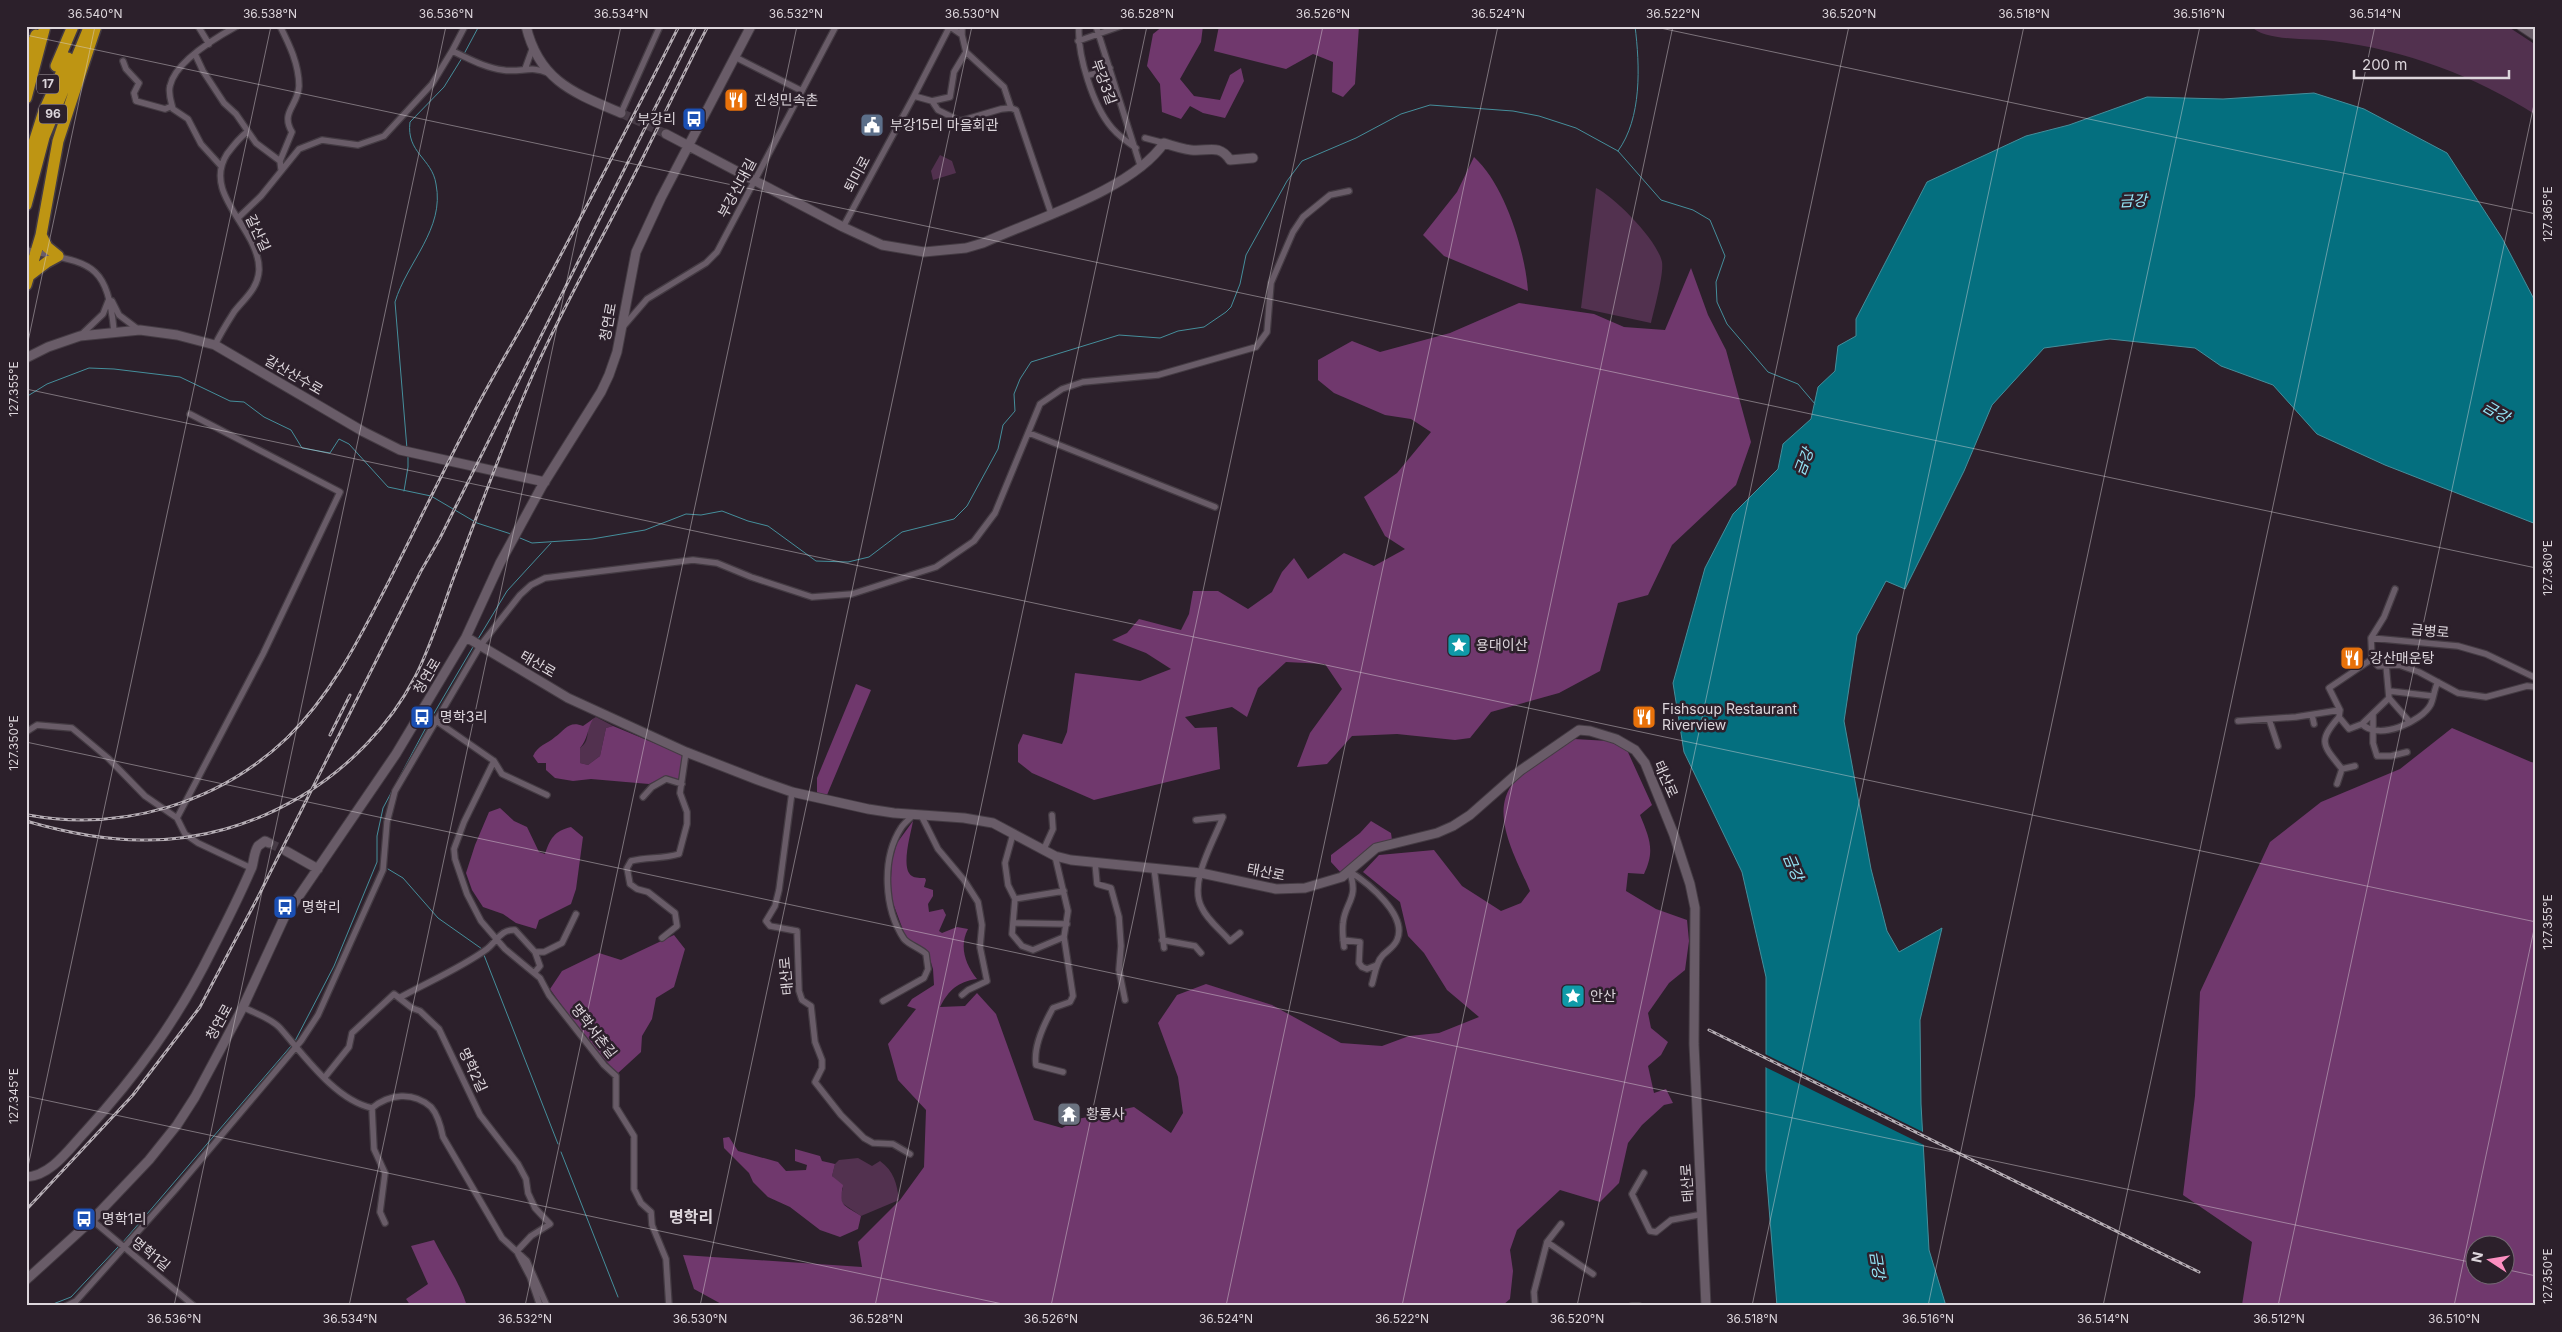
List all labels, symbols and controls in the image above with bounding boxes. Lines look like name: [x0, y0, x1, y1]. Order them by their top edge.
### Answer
text: 36.540°N: [68, 6, 122, 21]
text: 36.538°N: [243, 6, 297, 21]
text: 36.536°N: [419, 6, 473, 21]
text: 36.534°N: [594, 6, 648, 21]
text: 36.532°N: [769, 6, 823, 21]
text: 36.530°N: [945, 6, 999, 21]
text: 36.528°N: [1120, 6, 1174, 21]
text: 36.526°N: [1296, 6, 1350, 21]
text: 36.524°N: [1471, 6, 1525, 21]
text: 36.522°N: [1646, 6, 1700, 21]
text: 36.520°N: [1822, 6, 1876, 21]
text: 36.518°N: [1998, 6, 2050, 21]
text: 36.516°N: [2173, 6, 2225, 21]
text: 36.514°N: [2349, 6, 2401, 21]
scale bar: [2354, 48, 2510, 80]
text: 200 m: [2362, 55, 2407, 74]
street label: 부강3길: [1088, 57, 1121, 107]
road number: 17: [37, 74, 59, 94]
restaurant icon: 진성민속촌: [723, 87, 749, 113]
place label: 진성민속촌: [754, 91, 819, 108]
road number: 96: [39, 105, 67, 124]
bus stop icon: 부강리: [681, 106, 707, 132]
place label: 부강리: [637, 110, 676, 127]
public building icon: 부강15리 마을회관: [859, 112, 885, 138]
place label: 부강15리 마을회관: [890, 116, 998, 133]
street label: 퇴미로: [840, 153, 873, 195]
street label: 부강신대길: [714, 155, 759, 220]
text: 127.365°E: [2540, 186, 2555, 242]
water label: 금강: [2119, 190, 2149, 210]
street label: 갈산길: [243, 212, 274, 254]
street label: 청연로: [596, 301, 619, 342]
street label: 갈산산수로: [262, 351, 326, 398]
text: 127.355°E: [6, 361, 21, 417]
water label: 금강: [2480, 396, 2515, 428]
water label: 금강: [1790, 443, 1818, 478]
text: 127.360°E: [2540, 540, 2555, 596]
street label: 금병로: [2410, 620, 2450, 641]
place icon: 용대이산: [1446, 632, 1472, 658]
place label: 용대이산: [1476, 636, 1528, 653]
restaurant icon: 강산매운탕: [2339, 645, 2365, 671]
street label: 태산로: [517, 647, 559, 681]
place label: 강산매운탕: [2370, 649, 2435, 666]
street label: 청연로: [409, 655, 444, 697]
place label: Fishsoup Restaurant Riverview: [1662, 700, 1797, 733]
bus stop icon: 명학3리: [409, 704, 435, 730]
restaurant icon: Fishsoup Restaurant Riverview: [1631, 704, 1657, 730]
place label: 명학3리: [440, 708, 487, 725]
text: 127.350°E: [6, 715, 21, 771]
street label: 태산로: [1651, 758, 1682, 800]
water label: 금강: [1779, 850, 1808, 885]
street label: 태산로: [1246, 859, 1287, 884]
bus stop icon: 명학리: [272, 894, 298, 920]
text: 127.355°E: [2540, 894, 2555, 950]
place label: 명학리: [302, 898, 341, 915]
street label: 태산로: [775, 956, 796, 996]
place icon: 안산: [1560, 983, 1586, 1009]
place label: 안산: [1590, 987, 1616, 1004]
street label: 명학서촌길: [568, 1000, 621, 1061]
street label: 청연로: [202, 1001, 235, 1043]
street label: 명학2길: [456, 1045, 491, 1095]
text: 127.345°E: [6, 1068, 21, 1124]
temple icon: 황룡사: [1056, 1101, 1082, 1127]
place label: 황룡사: [1086, 1105, 1125, 1122]
street label: 태산로: [1677, 1163, 1696, 1203]
bus stop icon: 명학1리: [71, 1206, 97, 1232]
district label: 명학리: [669, 1207, 713, 1227]
place label: 명학1리: [102, 1210, 146, 1227]
street label: 명학1길: [129, 1233, 174, 1274]
north arrow: [2464, 1234, 2514, 1284]
text: 127.350°E: [2540, 1248, 2555, 1304]
water label: 금강: [1866, 1250, 1889, 1282]
text: N: [2467, 1250, 2486, 1264]
text: 36.536°N: [147, 1311, 201, 1326]
text: 36.534°N: [323, 1311, 377, 1326]
text: 36.532°N: [498, 1311, 552, 1326]
text: 36.530°N: [673, 1311, 727, 1326]
text: 36.528°N: [849, 1311, 903, 1326]
text: 36.526°N: [1024, 1311, 1078, 1326]
text: 36.524°N: [1199, 1311, 1253, 1326]
text: 36.522°N: [1375, 1311, 1429, 1326]
text: 36.520°N: [1550, 1311, 1604, 1326]
text: 36.518°N: [1726, 1311, 1778, 1326]
text: 36.516°N: [1902, 1311, 1954, 1326]
text: 36.514°N: [2077, 1311, 2129, 1326]
text: 36.512°N: [2253, 1311, 2305, 1326]
text: 36.510°N: [2428, 1311, 2480, 1326]

